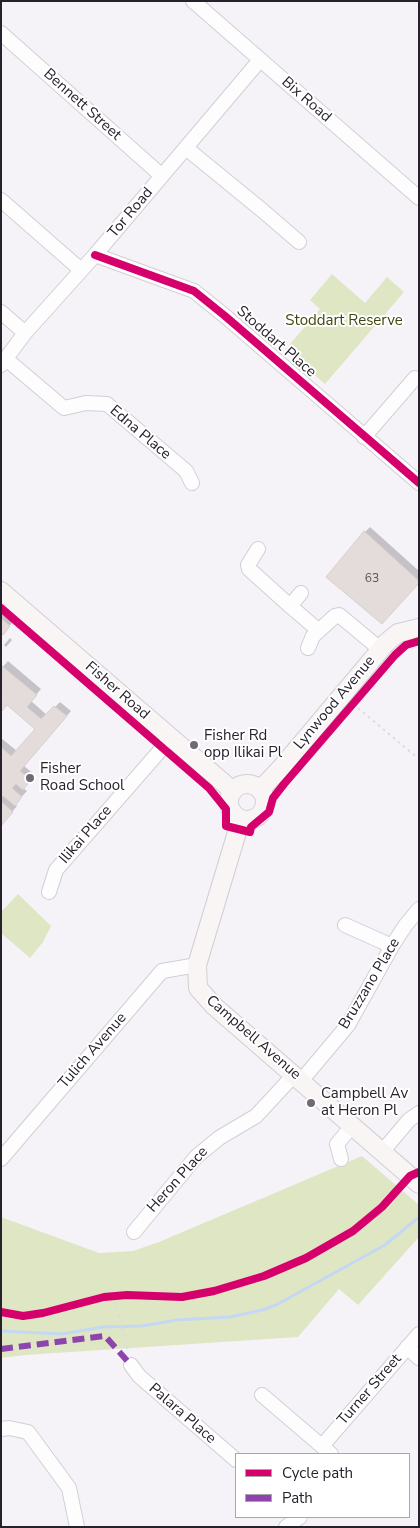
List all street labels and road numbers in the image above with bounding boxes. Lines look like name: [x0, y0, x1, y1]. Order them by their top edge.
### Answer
street label: Bennett Street: [39, 65, 125, 145]
street label: Bix Road: [277, 73, 335, 127]
street label: Tor Road: [105, 184, 157, 242]
street label: Stoddart Place: [232, 303, 320, 381]
street label: Edna Place: [106, 402, 174, 464]
street label: Lynwood Avenue: [291, 653, 379, 753]
street label: Fisher Road: [81, 658, 153, 724]
street label: Ilikai Place: [56, 802, 116, 868]
street label: Bruzzano Place: [336, 935, 404, 1033]
street label: Campbell Avenue: [202, 992, 304, 1084]
street label: Tulich Avenue: [55, 1009, 131, 1093]
street label: Heron Place: [144, 1143, 212, 1217]
street label: Turner Street: [334, 1351, 406, 1429]
street label: Palara Place: [145, 1380, 219, 1448]

